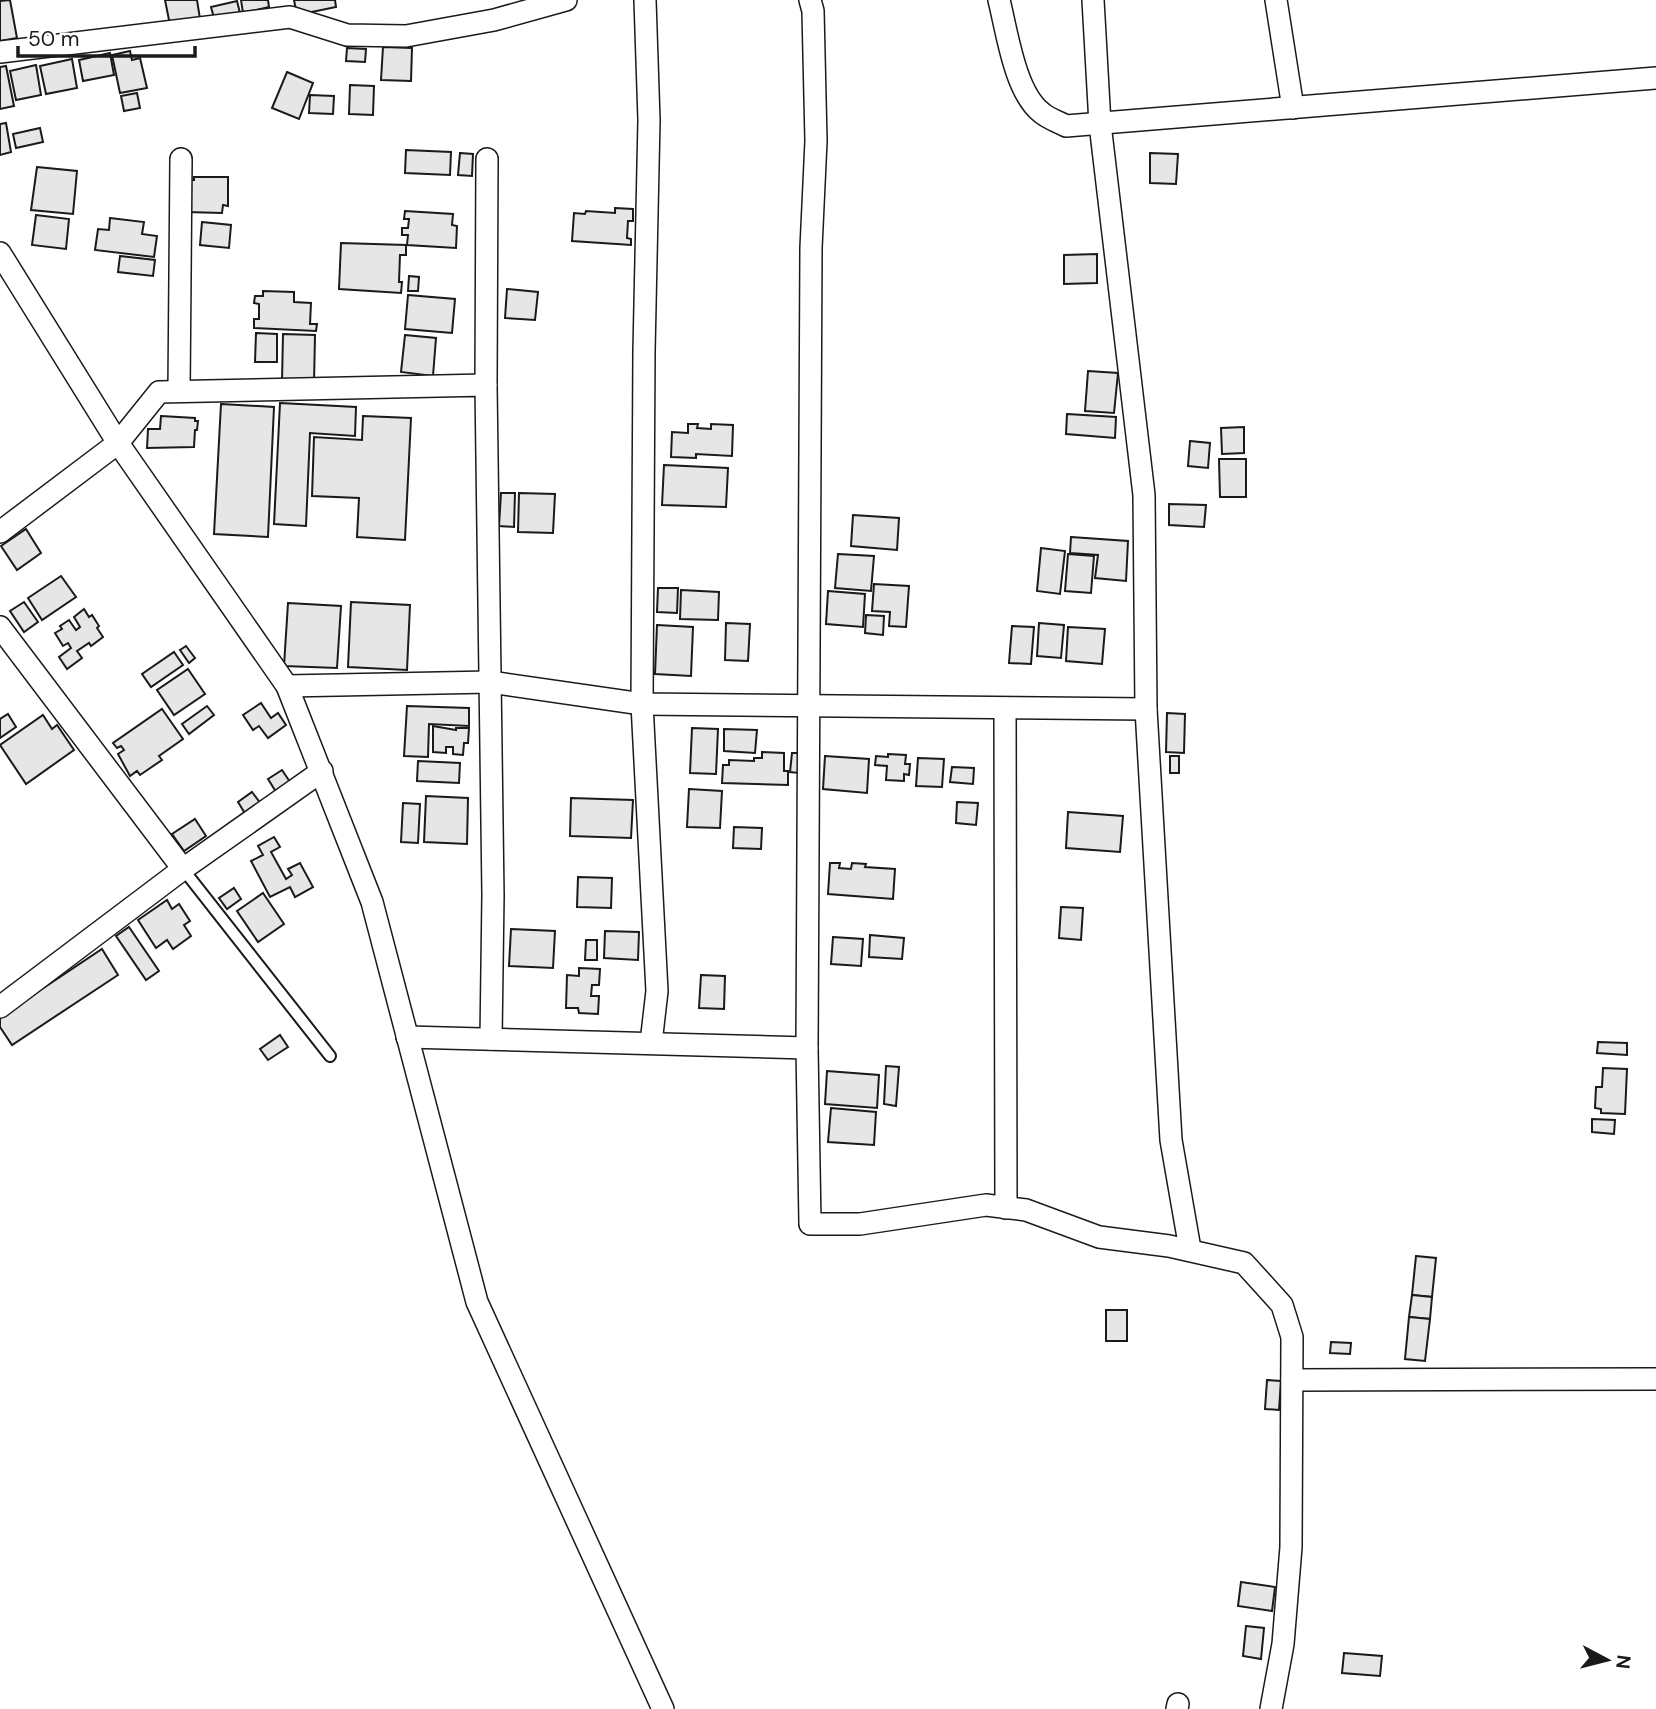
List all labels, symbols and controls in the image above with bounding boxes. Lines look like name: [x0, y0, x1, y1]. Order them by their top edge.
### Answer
scale bar: [18, 14, 194, 58]
text: 50 m: [28, 25, 79, 53]
north arrow: [1572, 1625, 1642, 1695]
text: N: [1610, 1654, 1637, 1670]

